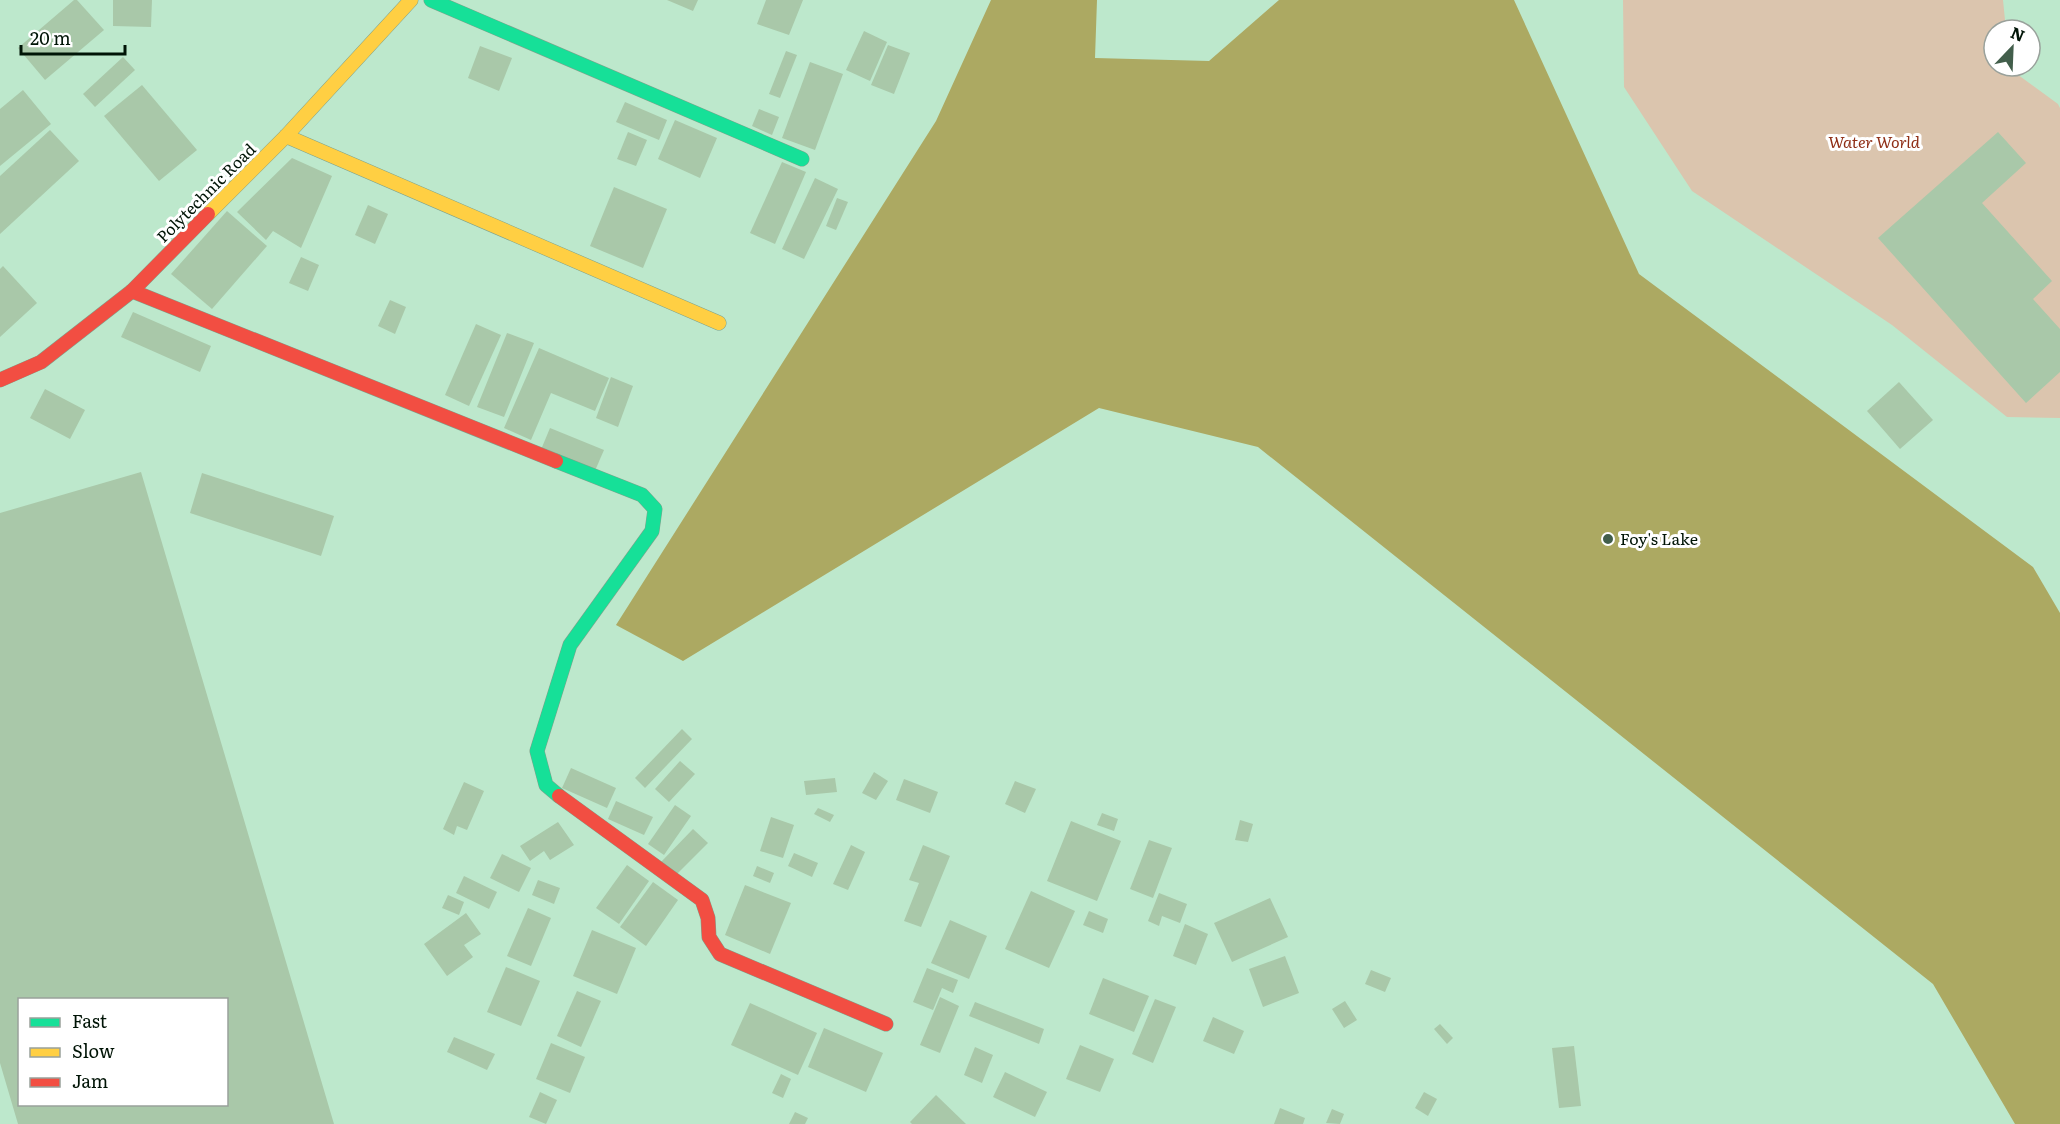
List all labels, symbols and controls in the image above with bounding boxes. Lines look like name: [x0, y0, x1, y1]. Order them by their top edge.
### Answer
scale bar: [21, 18, 124, 56]
north arrow: [1982, 18, 2042, 78]
text: N: [2007, 20, 2029, 47]
text: 20 m: [30, 24, 71, 51]
park label: Water World: [1828, 129, 1921, 153]
street label: Polytechnic Road: [150, 137, 260, 247]
place label: Foy's Lake: [1620, 526, 1698, 550]
marker: Foy's Lake: [1601, 532, 1615, 546]
legend: [18, 998, 228, 1106]
text: Fast: [72, 1007, 108, 1034]
text: Slow: [72, 1037, 115, 1064]
text: Jam: [72, 1067, 108, 1094]

